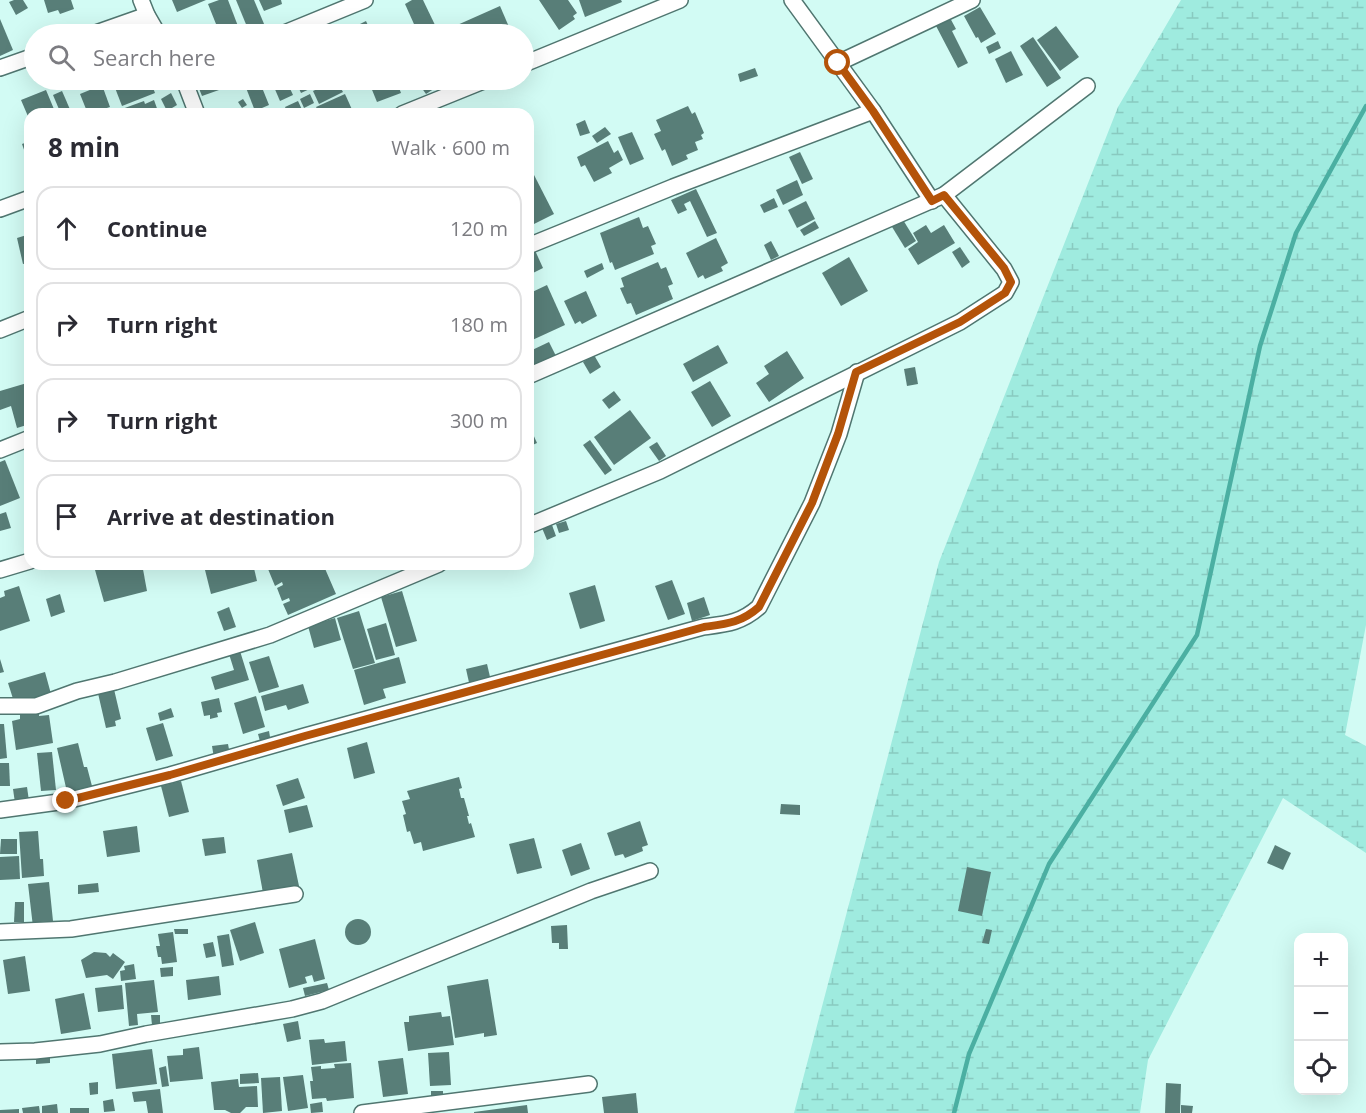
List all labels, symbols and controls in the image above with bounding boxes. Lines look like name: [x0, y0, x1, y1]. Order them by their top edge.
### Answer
search box: [24, 24, 534, 90]
icon: search: [45, 41, 78, 74]
text: Search here: [93, 42, 216, 72]
route start: [824, 49, 850, 75]
text: 8 min: [48, 129, 120, 165]
text: Walk · 600 m: [391, 134, 510, 161]
icon: ahead: [50, 212, 83, 245]
text: Continue: [107, 213, 207, 243]
text: 120 m: [450, 215, 508, 242]
icon: right: [50, 308, 83, 341]
text: Turn right: [107, 309, 218, 339]
text: 180 m: [450, 311, 508, 338]
icon: right: [50, 404, 83, 437]
text: Turn right: [107, 405, 218, 435]
text: 300 m: [450, 407, 508, 434]
icon: arrive: [50, 500, 83, 533]
text: Arrive at destination: [107, 501, 335, 531]
route end: [52, 787, 78, 813]
map controls: [1294, 933, 1348, 1095]
button: +: [1294, 933, 1348, 987]
button: −: [1294, 987, 1348, 1041]
button: locate: [1294, 1041, 1348, 1095]

